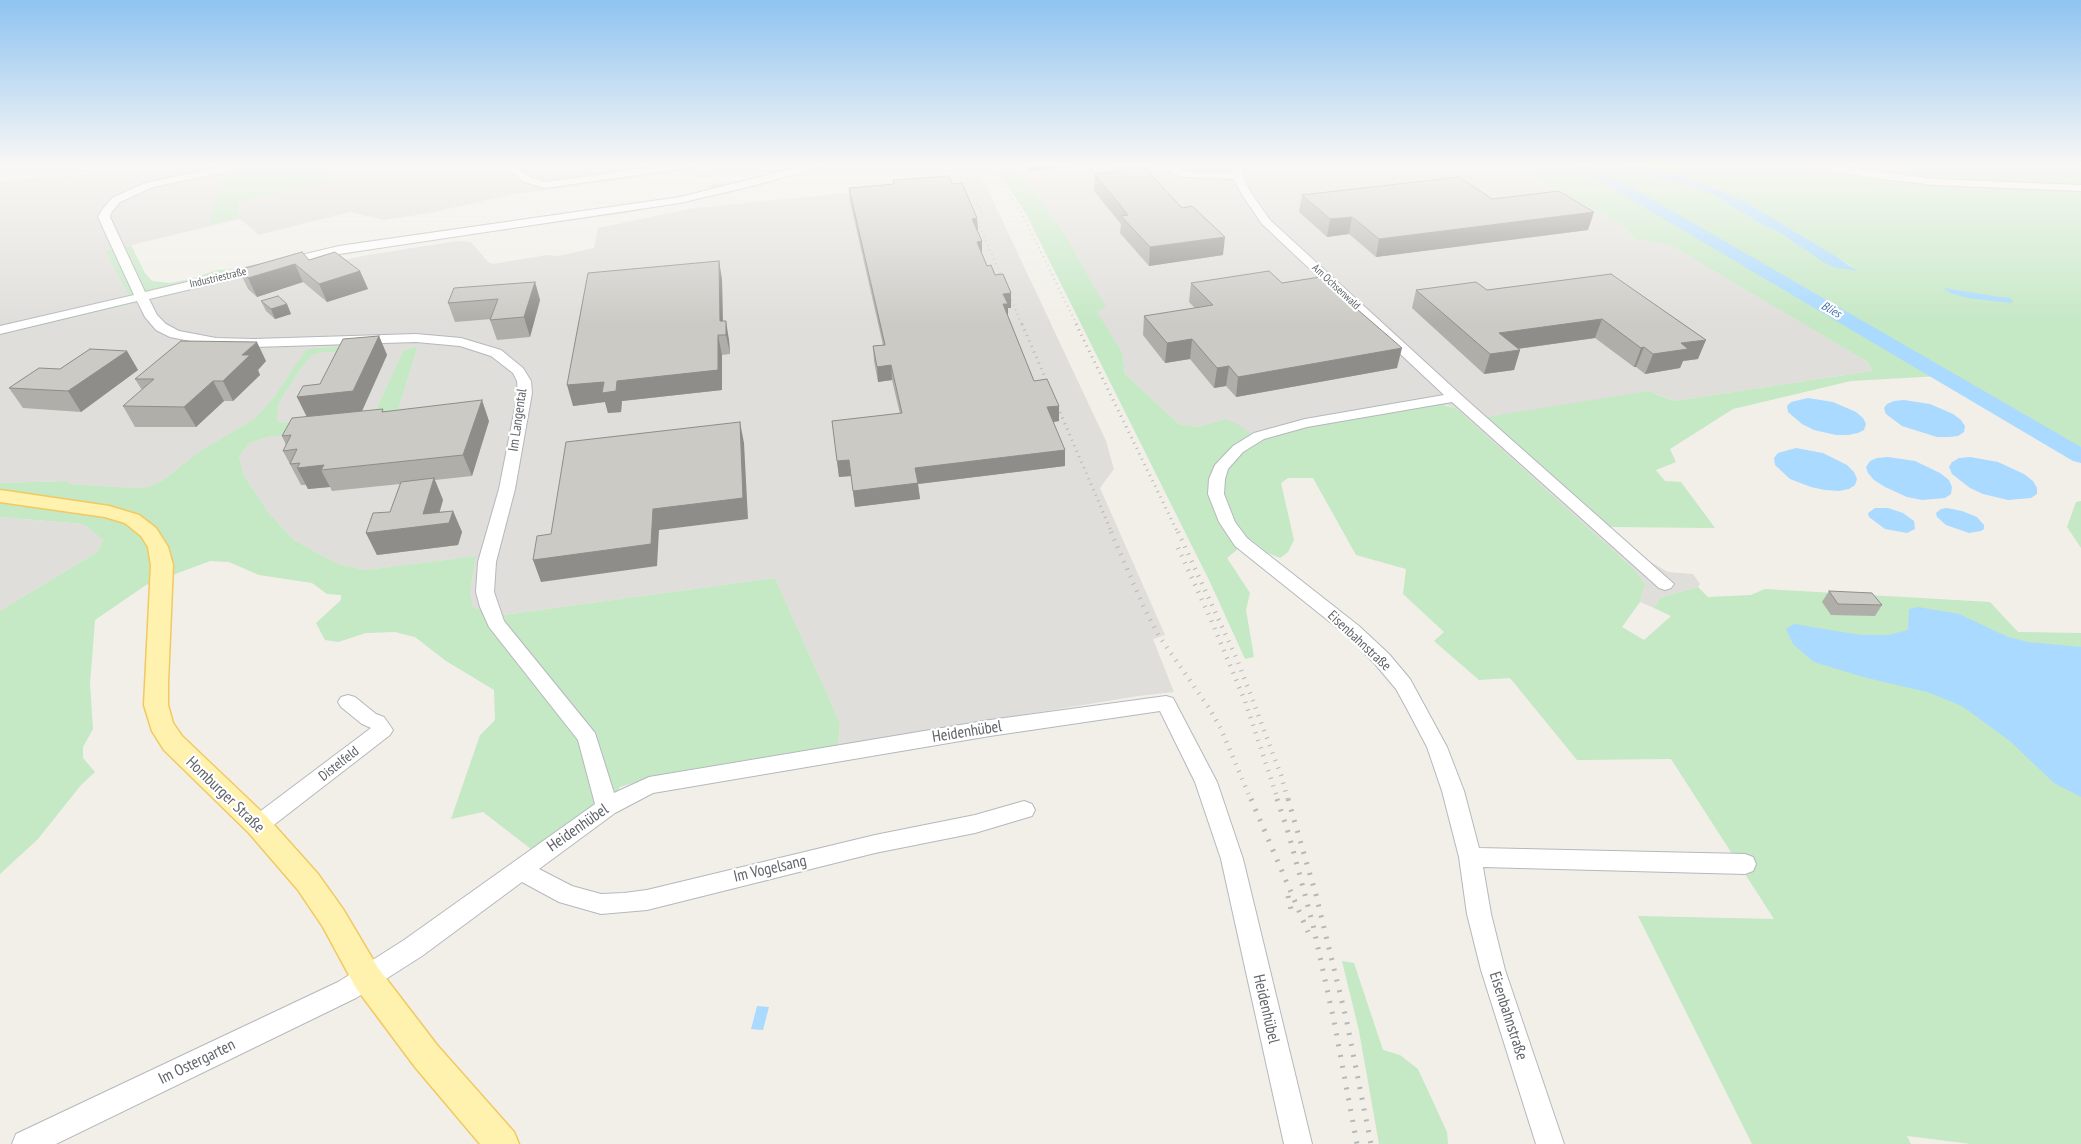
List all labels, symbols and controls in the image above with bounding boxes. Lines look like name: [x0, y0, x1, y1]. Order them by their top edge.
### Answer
street label: Am Ochsenwald: [1309, 261, 1363, 313]
street label: Industriestraße: [188, 265, 248, 291]
water label: Blies: [1819, 299, 1843, 321]
street label: Im Langental: [505, 387, 531, 453]
street label: Eisenbahnstraße: [1324, 607, 1394, 675]
street label: Heidenhübel: [931, 717, 1003, 747]
street label: Distelfeld: [316, 743, 362, 785]
street label: Homburger Straße: [182, 753, 268, 837]
street label: Heidenhübel: [544, 800, 612, 856]
street label: Im Vogelsang: [732, 851, 808, 887]
street label: Eisenbahnstraße: [1485, 969, 1531, 1063]
street label: Heidenhübel: [1249, 973, 1283, 1045]
street label: Im Ostergarten: [156, 1035, 238, 1089]

